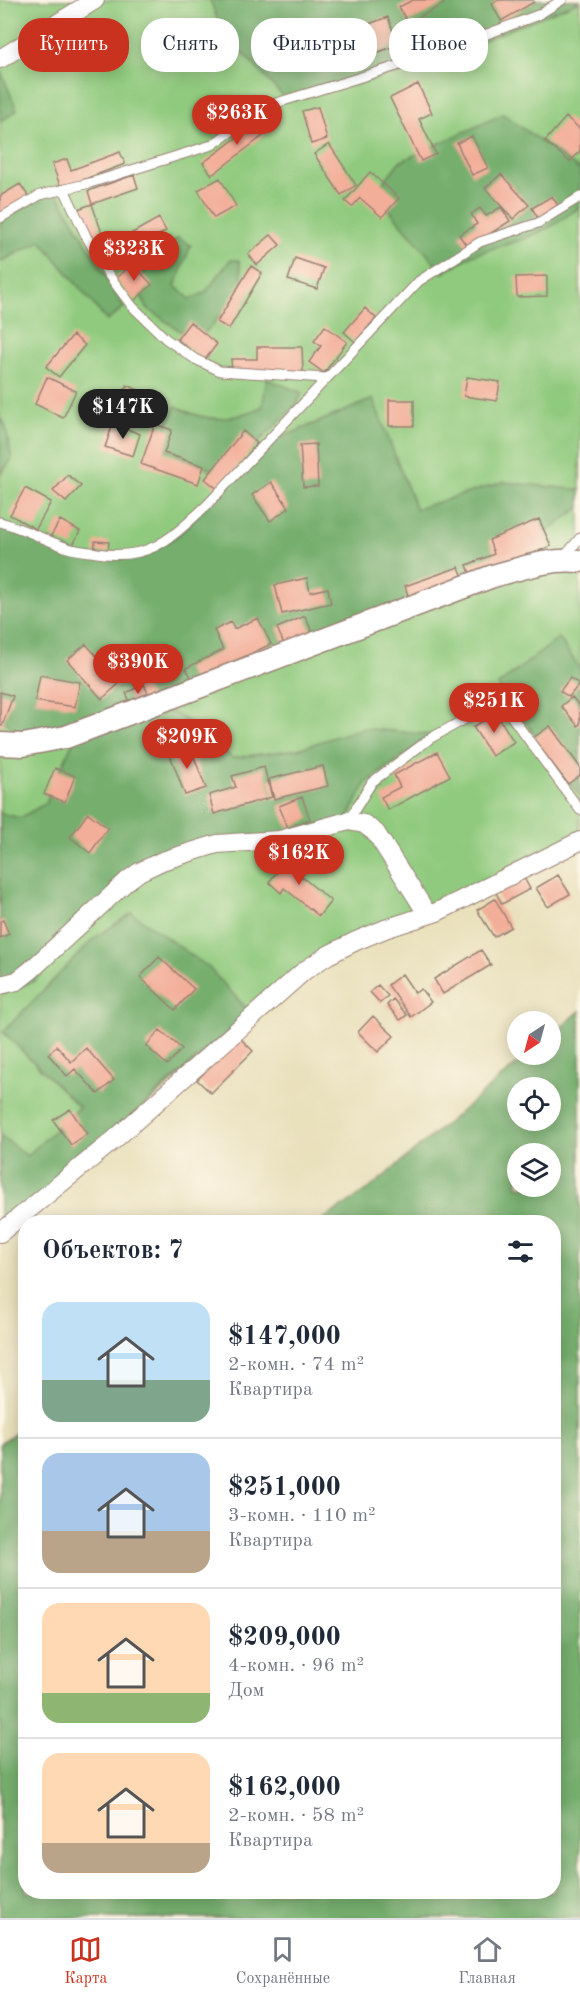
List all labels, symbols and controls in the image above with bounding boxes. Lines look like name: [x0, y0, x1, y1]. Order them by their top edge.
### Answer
chip: Купить: [18, 18, 129, 72]
chip: Снять: [141, 18, 239, 72]
chip: Фильтры: [251, 18, 377, 72]
chip: Новое: [389, 18, 488, 72]
pin: $263K: [195, 95, 279, 146]
text: $263K: [206, 104, 268, 124]
pin: $323K: [92, 231, 176, 282]
text: $323K: [103, 240, 165, 260]
pin: $147K: [81, 389, 165, 440]
text: $147K: [92, 398, 154, 418]
pin: $390K: [96, 644, 180, 695]
text: $390K: [107, 653, 169, 673]
pin: $251K: [452, 683, 536, 734]
text: $251K: [463, 692, 525, 712]
pin: $209K: [145, 719, 229, 770]
text: $209K: [156, 728, 218, 748]
pin: $162K: [257, 835, 341, 886]
text: $162K: [268, 844, 330, 864]
north arrow: [507, 1011, 561, 1065]
map controls: [507, 1011, 561, 1197]
button: locate: [507, 1077, 561, 1131]
button: layers: [507, 1143, 561, 1197]
icon: filters: [504, 1235, 537, 1268]
text: Объектов: 7: [42, 1238, 183, 1264]
text: $147,000: [228, 1324, 341, 1350]
icon: home: [90, 1326, 162, 1398]
text: 2-комн. · 74 m²: [228, 1355, 364, 1375]
text: Квартира: [228, 1380, 313, 1400]
text: $251,000: [228, 1475, 341, 1501]
icon: home: [90, 1477, 162, 1549]
text: 3-комн. · 110 m²: [228, 1506, 376, 1526]
text: Квартира: [228, 1531, 313, 1551]
text: $209,000: [228, 1625, 341, 1651]
icon: home: [90, 1627, 162, 1699]
text: 4-комн. · 96 m²: [228, 1656, 364, 1676]
text: Дом: [228, 1681, 264, 1701]
text: $162,000: [228, 1775, 341, 1801]
icon: home: [90, 1777, 162, 1849]
text: 2-комн. · 58 m²: [228, 1806, 364, 1826]
text: Квартира: [228, 1831, 313, 1851]
tab: Карта: [64, 1933, 107, 1989]
tab: Сохранённые: [236, 1933, 330, 1989]
tab: Главная: [458, 1933, 516, 1989]

